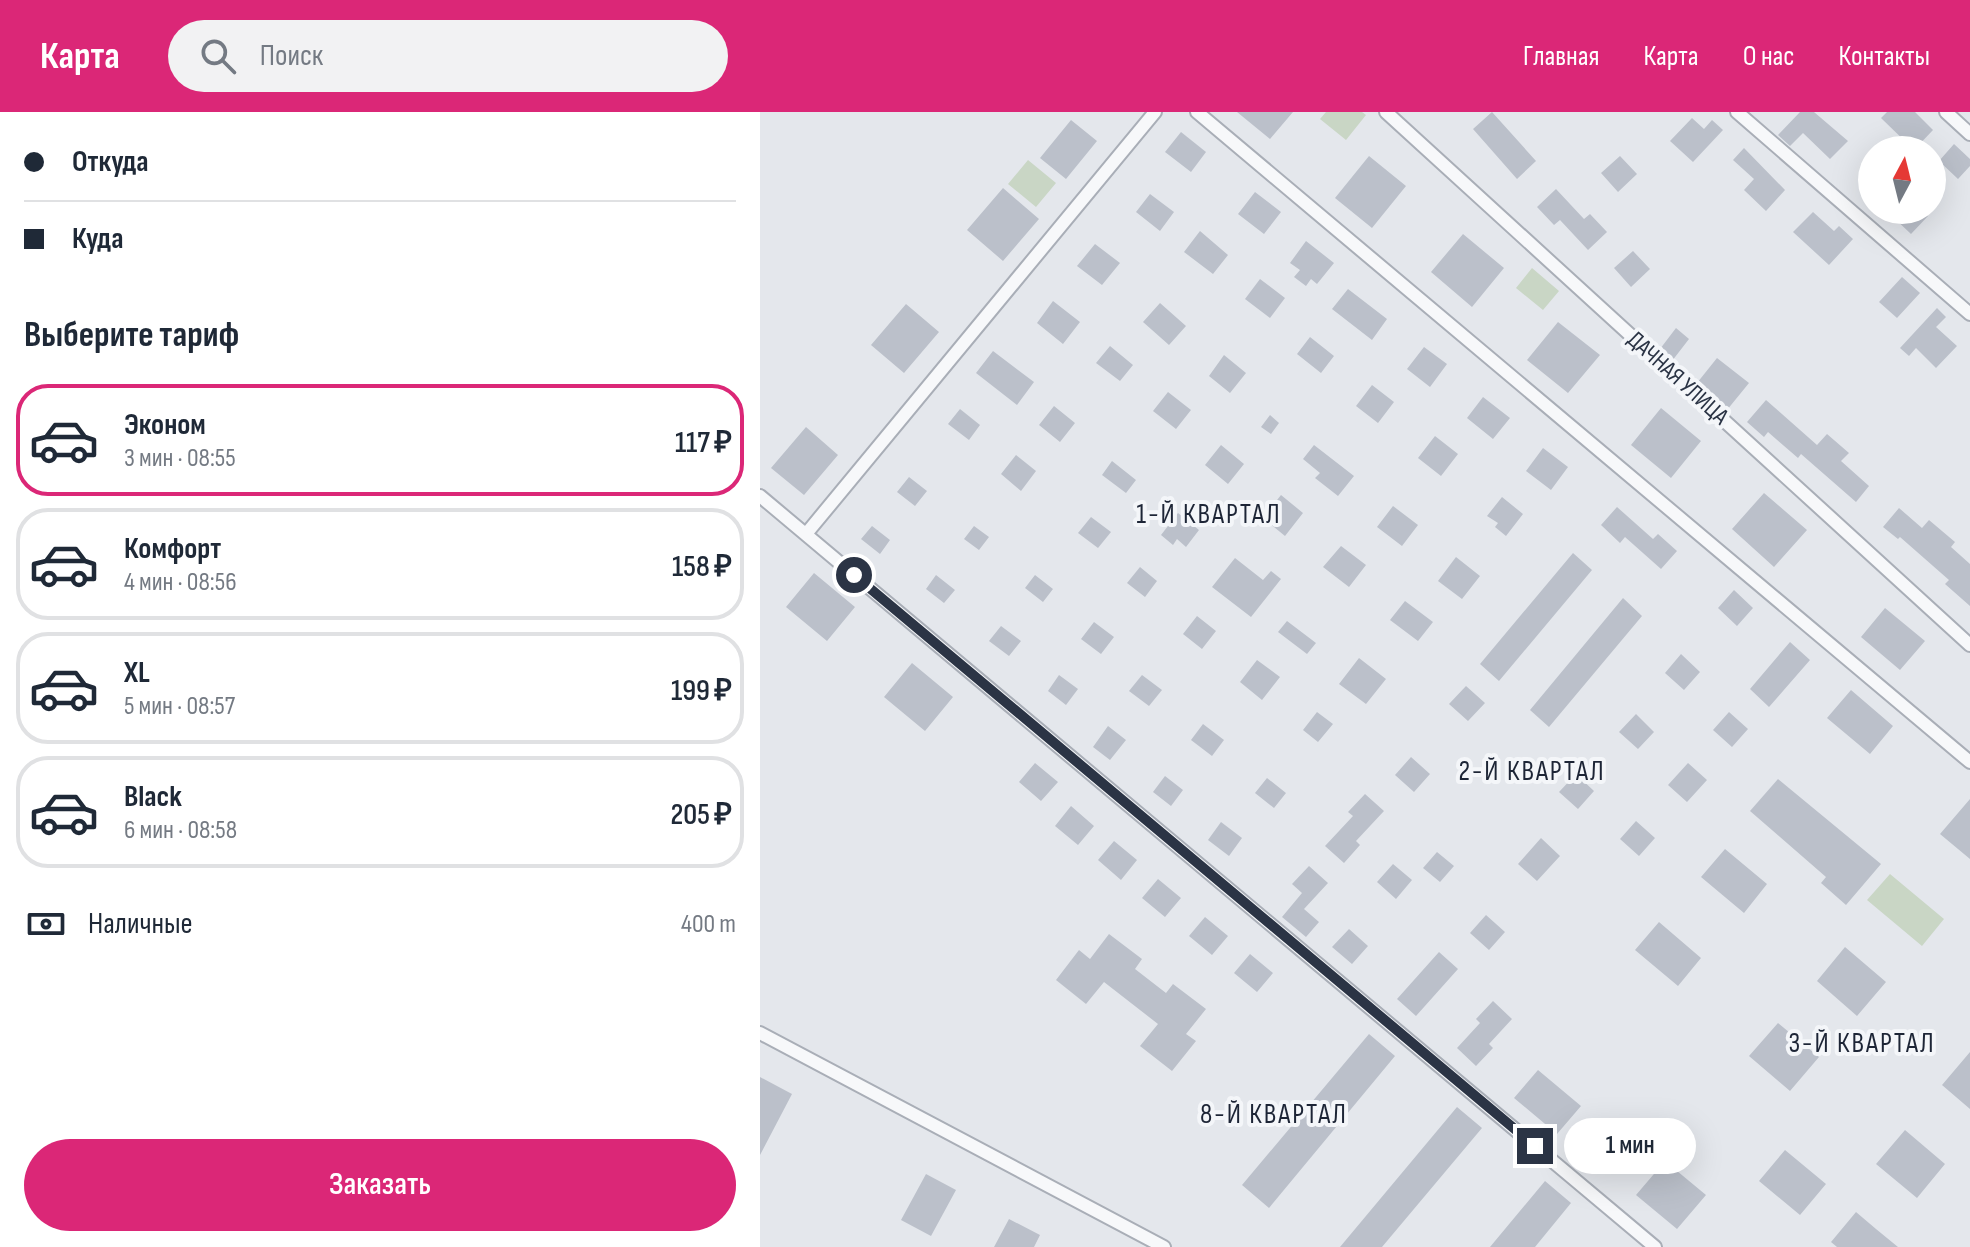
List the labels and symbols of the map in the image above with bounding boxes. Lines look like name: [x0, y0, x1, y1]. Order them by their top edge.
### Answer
north arrow: [1858, 136, 1946, 224]
street label: ДАЧНАЯ УЛИЦА: [1621, 325, 1735, 431]
district label: 1-Й КВАРТАЛ: [1136, 498, 1282, 531]
route start: [836, 557, 872, 593]
district label: 2-Й КВАРТАЛ: [1458, 755, 1606, 788]
district label: 3-Й КВАРТАЛ: [1788, 1027, 1936, 1060]
district label: 8-Й КВАРТАЛ: [1200, 1098, 1348, 1131]
callout: 1 мин: [1563, 1118, 1695, 1174]
route end: [1517, 1128, 1553, 1164]

